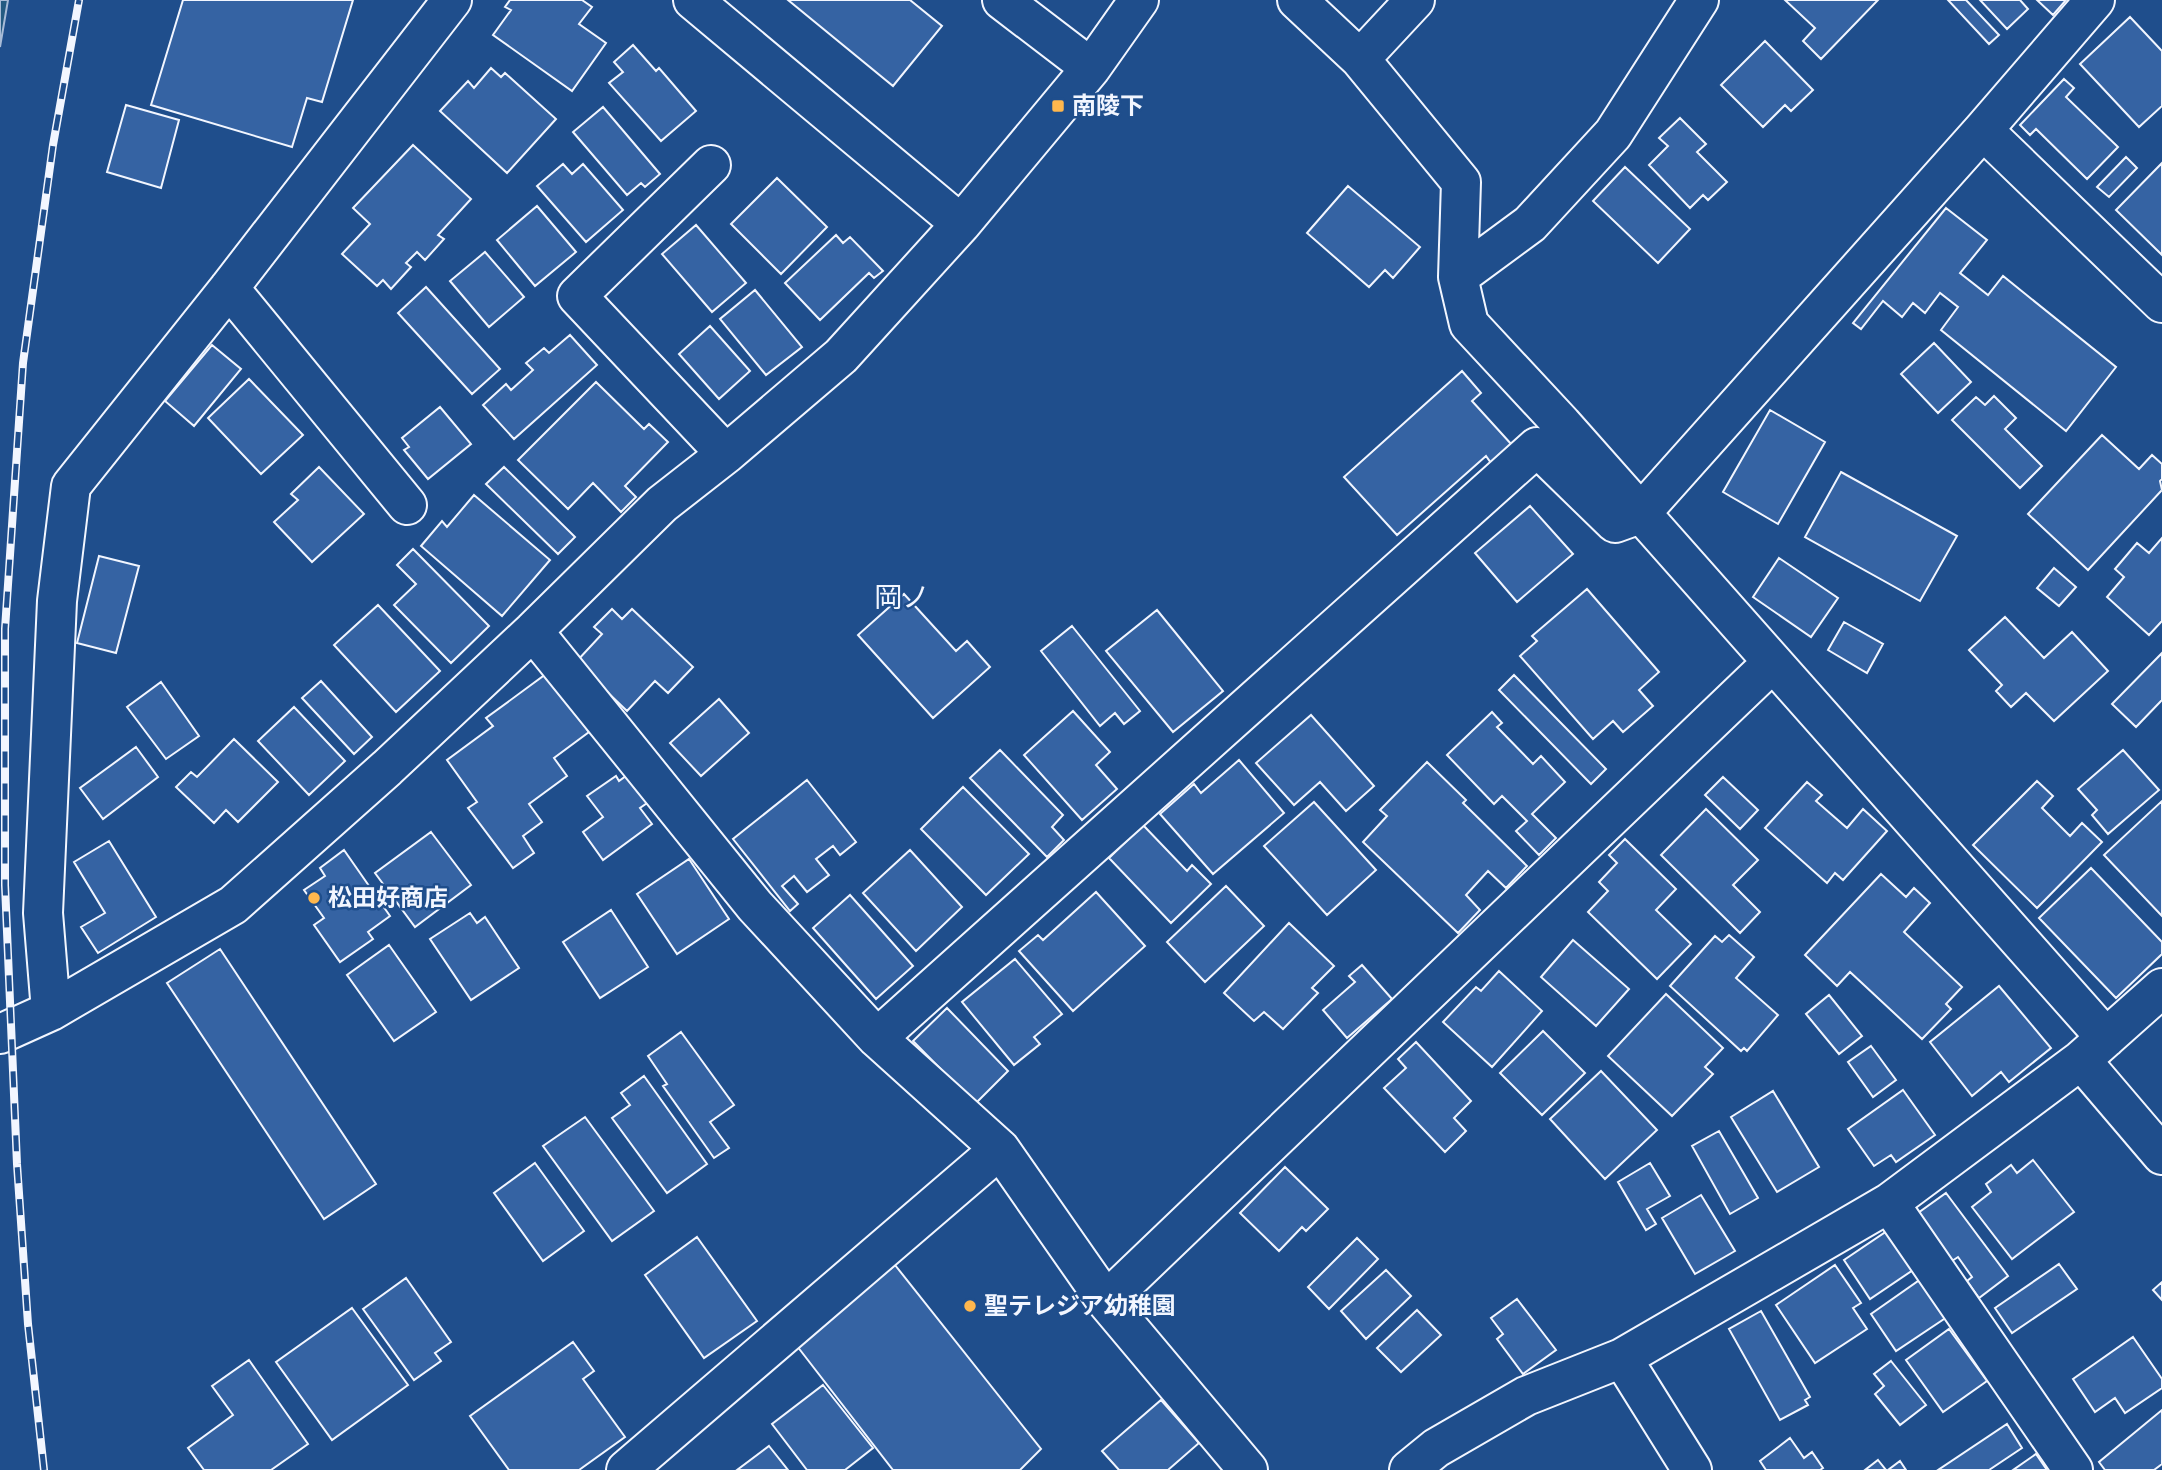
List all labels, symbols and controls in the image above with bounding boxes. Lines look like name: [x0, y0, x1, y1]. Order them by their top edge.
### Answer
place label: 南陵下: [1072, 92, 1144, 120]
marker: 南陵下: [1050, 98, 1066, 114]
district label: 岡ノ: [874, 581, 930, 614]
place label: 松田好商店: [328, 884, 448, 912]
marker: 松田好商店: [306, 890, 322, 906]
place label: 聖テレジア幼稚園: [984, 1292, 1176, 1320]
marker: 聖テレジア幼稚園: [962, 1298, 978, 1314]

